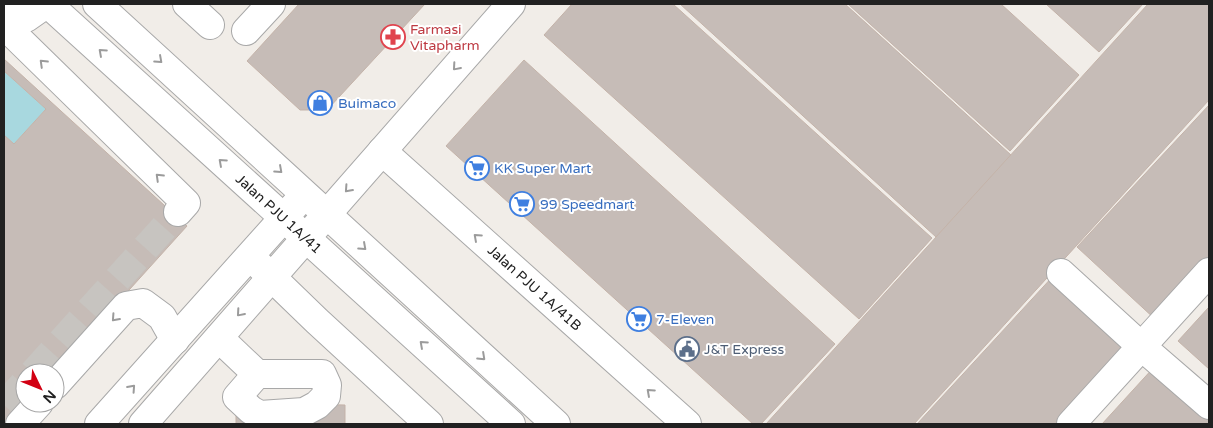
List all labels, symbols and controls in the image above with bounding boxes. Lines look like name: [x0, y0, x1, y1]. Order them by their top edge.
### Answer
place label: Farmasi Vitapharm: [410, 21, 480, 54]
pharmacy icon: Farmasi Vitapharm: [380, 24, 406, 50]
one-way arrow: [98, 49, 107, 58]
one-way arrow: [154, 54, 163, 63]
one-way arrow: [40, 60, 49, 69]
one-way arrow: [452, 61, 461, 70]
shop icon: Buimaco: [307, 90, 333, 116]
place label: Buimaco: [338, 95, 396, 112]
supermarket icon: KK Super Mart: [464, 155, 490, 181]
one-way arrow: [218, 159, 227, 168]
place label: KK Super Mart: [494, 160, 592, 177]
one-way arrow: [274, 164, 283, 173]
street label: Jalan PJU 1A/41: [232, 171, 325, 257]
one-way arrow: [156, 174, 165, 183]
one-way arrow: [345, 183, 354, 192]
supermarket icon: 99 Speedmart: [509, 191, 535, 217]
place label: 99 Speedmart: [540, 196, 635, 213]
one-way arrow: [474, 234, 483, 243]
one-way arrow: [357, 241, 366, 250]
street label: Jalan PJU 1A/41B: [484, 242, 585, 334]
supermarket icon: 7-Eleven: [626, 306, 652, 332]
one-way arrow: [238, 307, 246, 316]
place label: 7-Eleven: [656, 311, 714, 328]
one-way arrow: [112, 313, 121, 322]
public building icon: J&T Express: [674, 336, 700, 362]
one-way arrow: [420, 341, 429, 350]
place label: J&T Express: [704, 341, 784, 358]
one-way arrow: [477, 351, 486, 360]
north arrow: [15, 363, 65, 413]
one-way arrow: [126, 384, 135, 393]
text: N: [39, 387, 59, 406]
one-way arrow: [647, 389, 656, 398]

